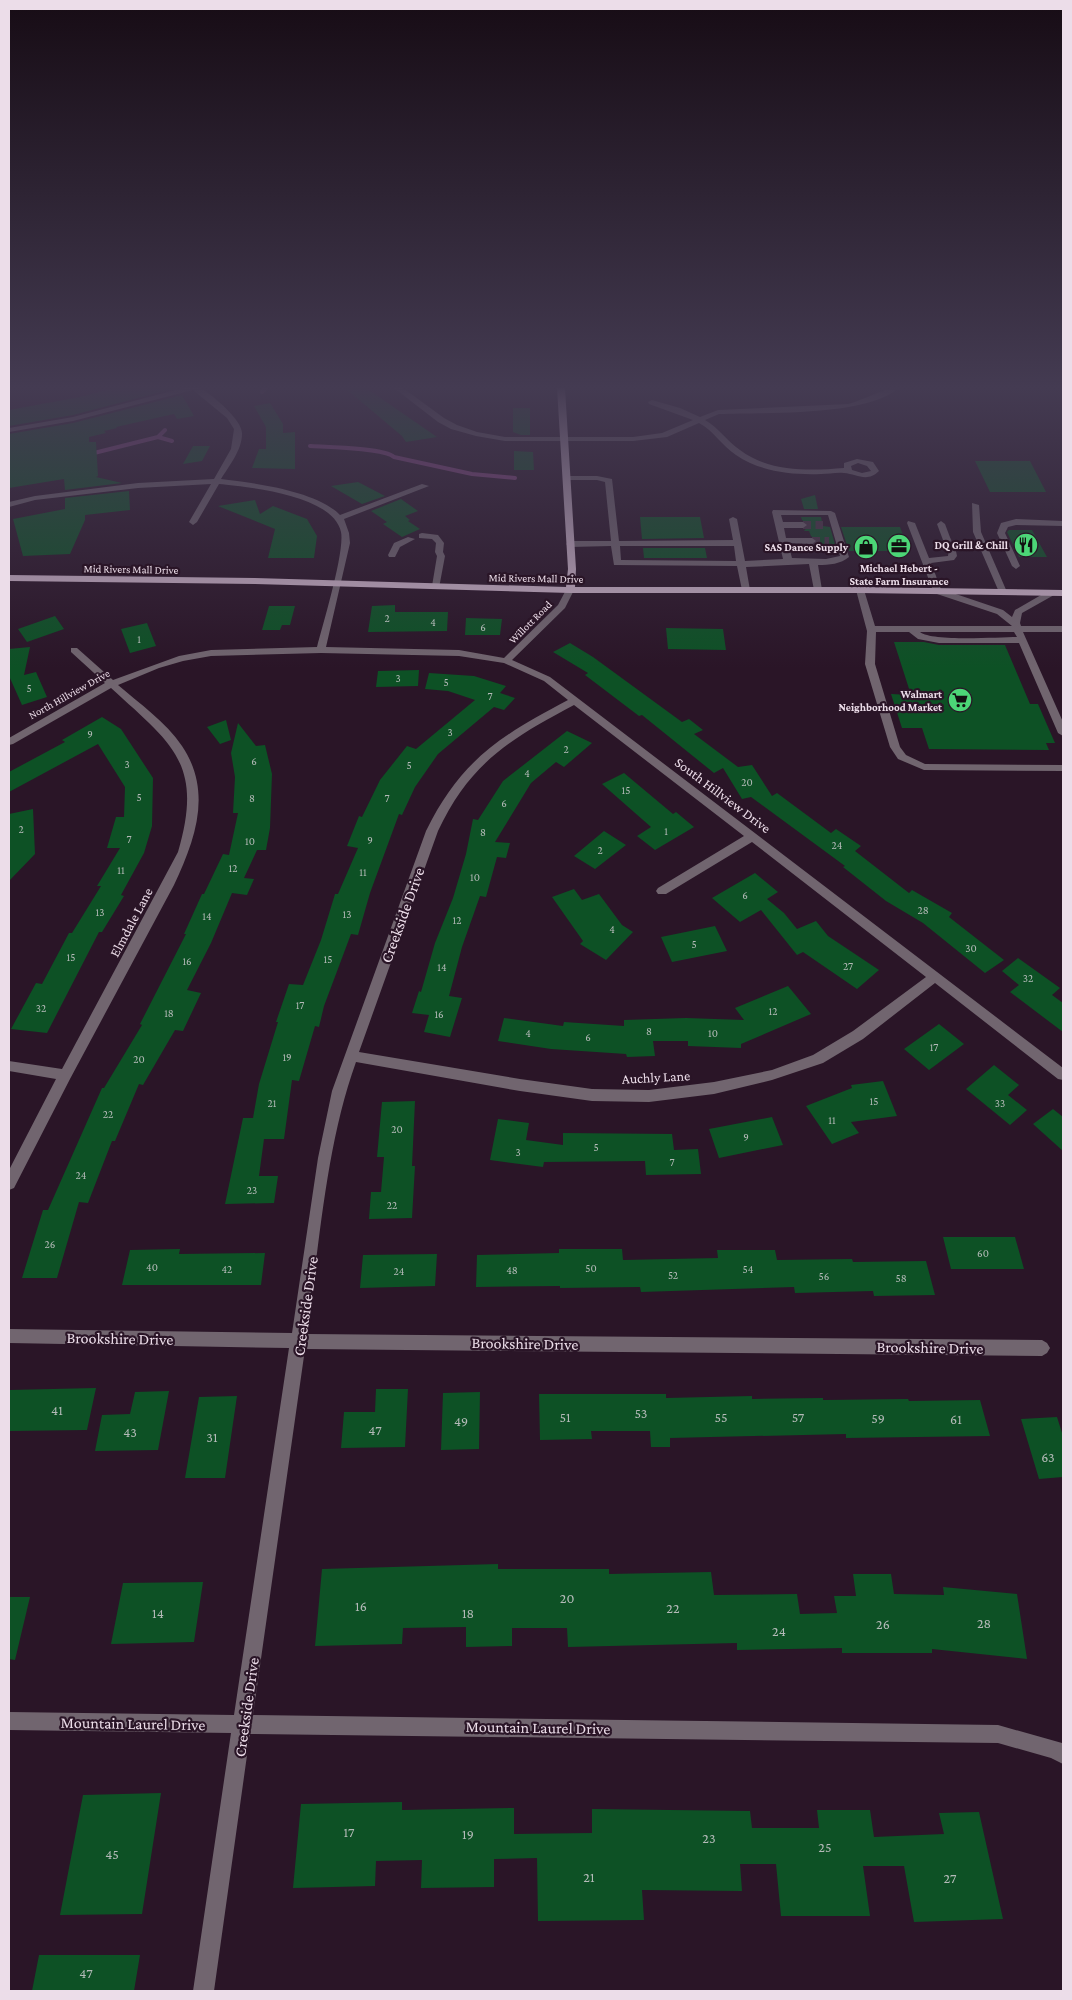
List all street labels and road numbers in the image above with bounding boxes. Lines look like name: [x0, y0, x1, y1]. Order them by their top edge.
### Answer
street label: Mid Rivers Mall Drive: [83, 562, 179, 576]
street label: Mid Rivers Mall Drive: [488, 571, 584, 585]
street label: Willott Road: [506, 598, 554, 646]
street label: North Hillview Drive: [26, 667, 112, 721]
street label: South Hillview Drive: [672, 754, 774, 836]
street label: Creekside Drive: [377, 865, 428, 965]
street label: Elmdale Lane: [106, 885, 156, 959]
street label: Auchly Lane: [621, 1067, 691, 1087]
street label: Creekside Drive: [290, 1255, 321, 1357]
street label: Brookshire Drive: [66, 1329, 174, 1348]
street label: Brookshire Drive: [471, 1334, 579, 1353]
street label: Brookshire Drive: [876, 1338, 984, 1357]
street label: Creekside Drive: [231, 1656, 262, 1758]
street label: Mountain Laurel Drive: [60, 1714, 206, 1733]
street label: Mountain Laurel Drive: [465, 1718, 611, 1737]

